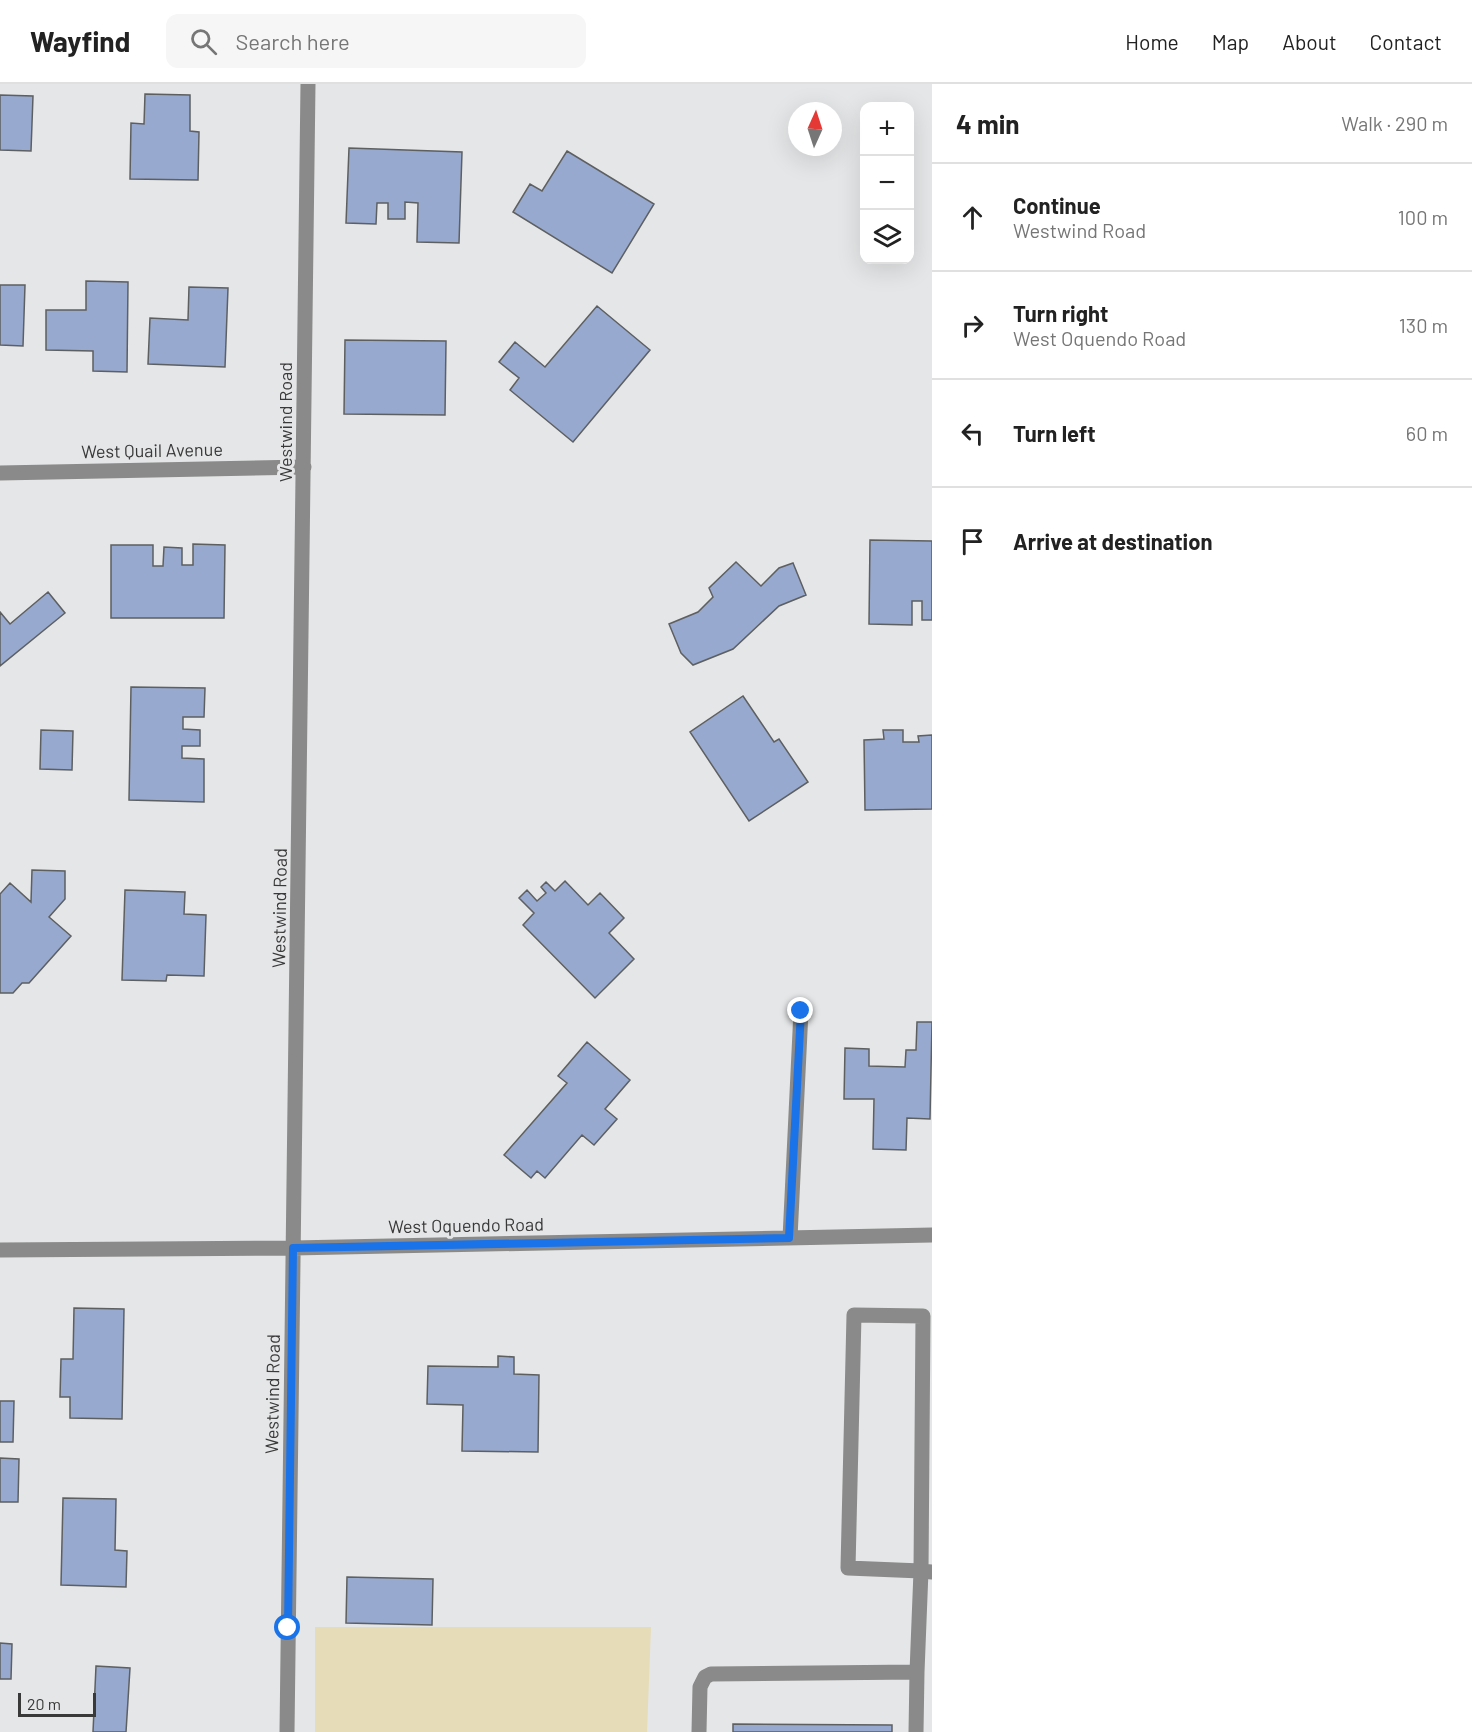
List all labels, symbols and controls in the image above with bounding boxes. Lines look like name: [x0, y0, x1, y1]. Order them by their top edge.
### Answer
search box: [166, 14, 586, 68]
text: Wayfind: [30, 24, 130, 58]
icon: search: [187, 25, 220, 58]
text: Search here: [235, 28, 350, 54]
text: Home: [1125, 29, 1179, 54]
text: Map: [1212, 29, 1249, 54]
text: About: [1282, 29, 1337, 54]
text: Contact: [1370, 29, 1442, 54]
north arrow: [788, 102, 842, 156]
map controls: [860, 102, 914, 264]
button: +: [860, 102, 914, 156]
text: 4 min: [956, 108, 1020, 139]
text: Walk · 290 m: [1341, 111, 1448, 135]
button: −: [860, 156, 914, 210]
text: Continue: [1013, 192, 1101, 218]
icon: ahead: [956, 201, 989, 234]
text: 100 m: [1398, 205, 1448, 229]
button: layers: [860, 210, 914, 264]
text: Westwind Road: [1013, 218, 1146, 242]
text: Turn right: [1013, 300, 1108, 326]
icon: right: [956, 309, 989, 342]
text: 130 m: [1399, 313, 1448, 337]
text: West Oquendo Road: [1013, 326, 1186, 350]
street label: Westwind Road: [274, 362, 296, 482]
icon: left: [956, 417, 989, 450]
text: Turn left: [1013, 420, 1096, 446]
text: 60 m: [1406, 421, 1448, 445]
street label: West Quail Avenue: [81, 438, 223, 462]
icon: arrive: [956, 525, 989, 558]
text: Arrive at destination: [1013, 528, 1212, 554]
street label: Westwind Road: [267, 848, 291, 968]
route end: [787, 997, 813, 1023]
street label: West Oquendo Road: [388, 1213, 544, 1237]
street label: Westwind Road: [260, 1334, 284, 1454]
route start: [274, 1614, 300, 1640]
scale bar: [18, 1690, 96, 1718]
text: 20 m: [27, 1694, 61, 1713]

